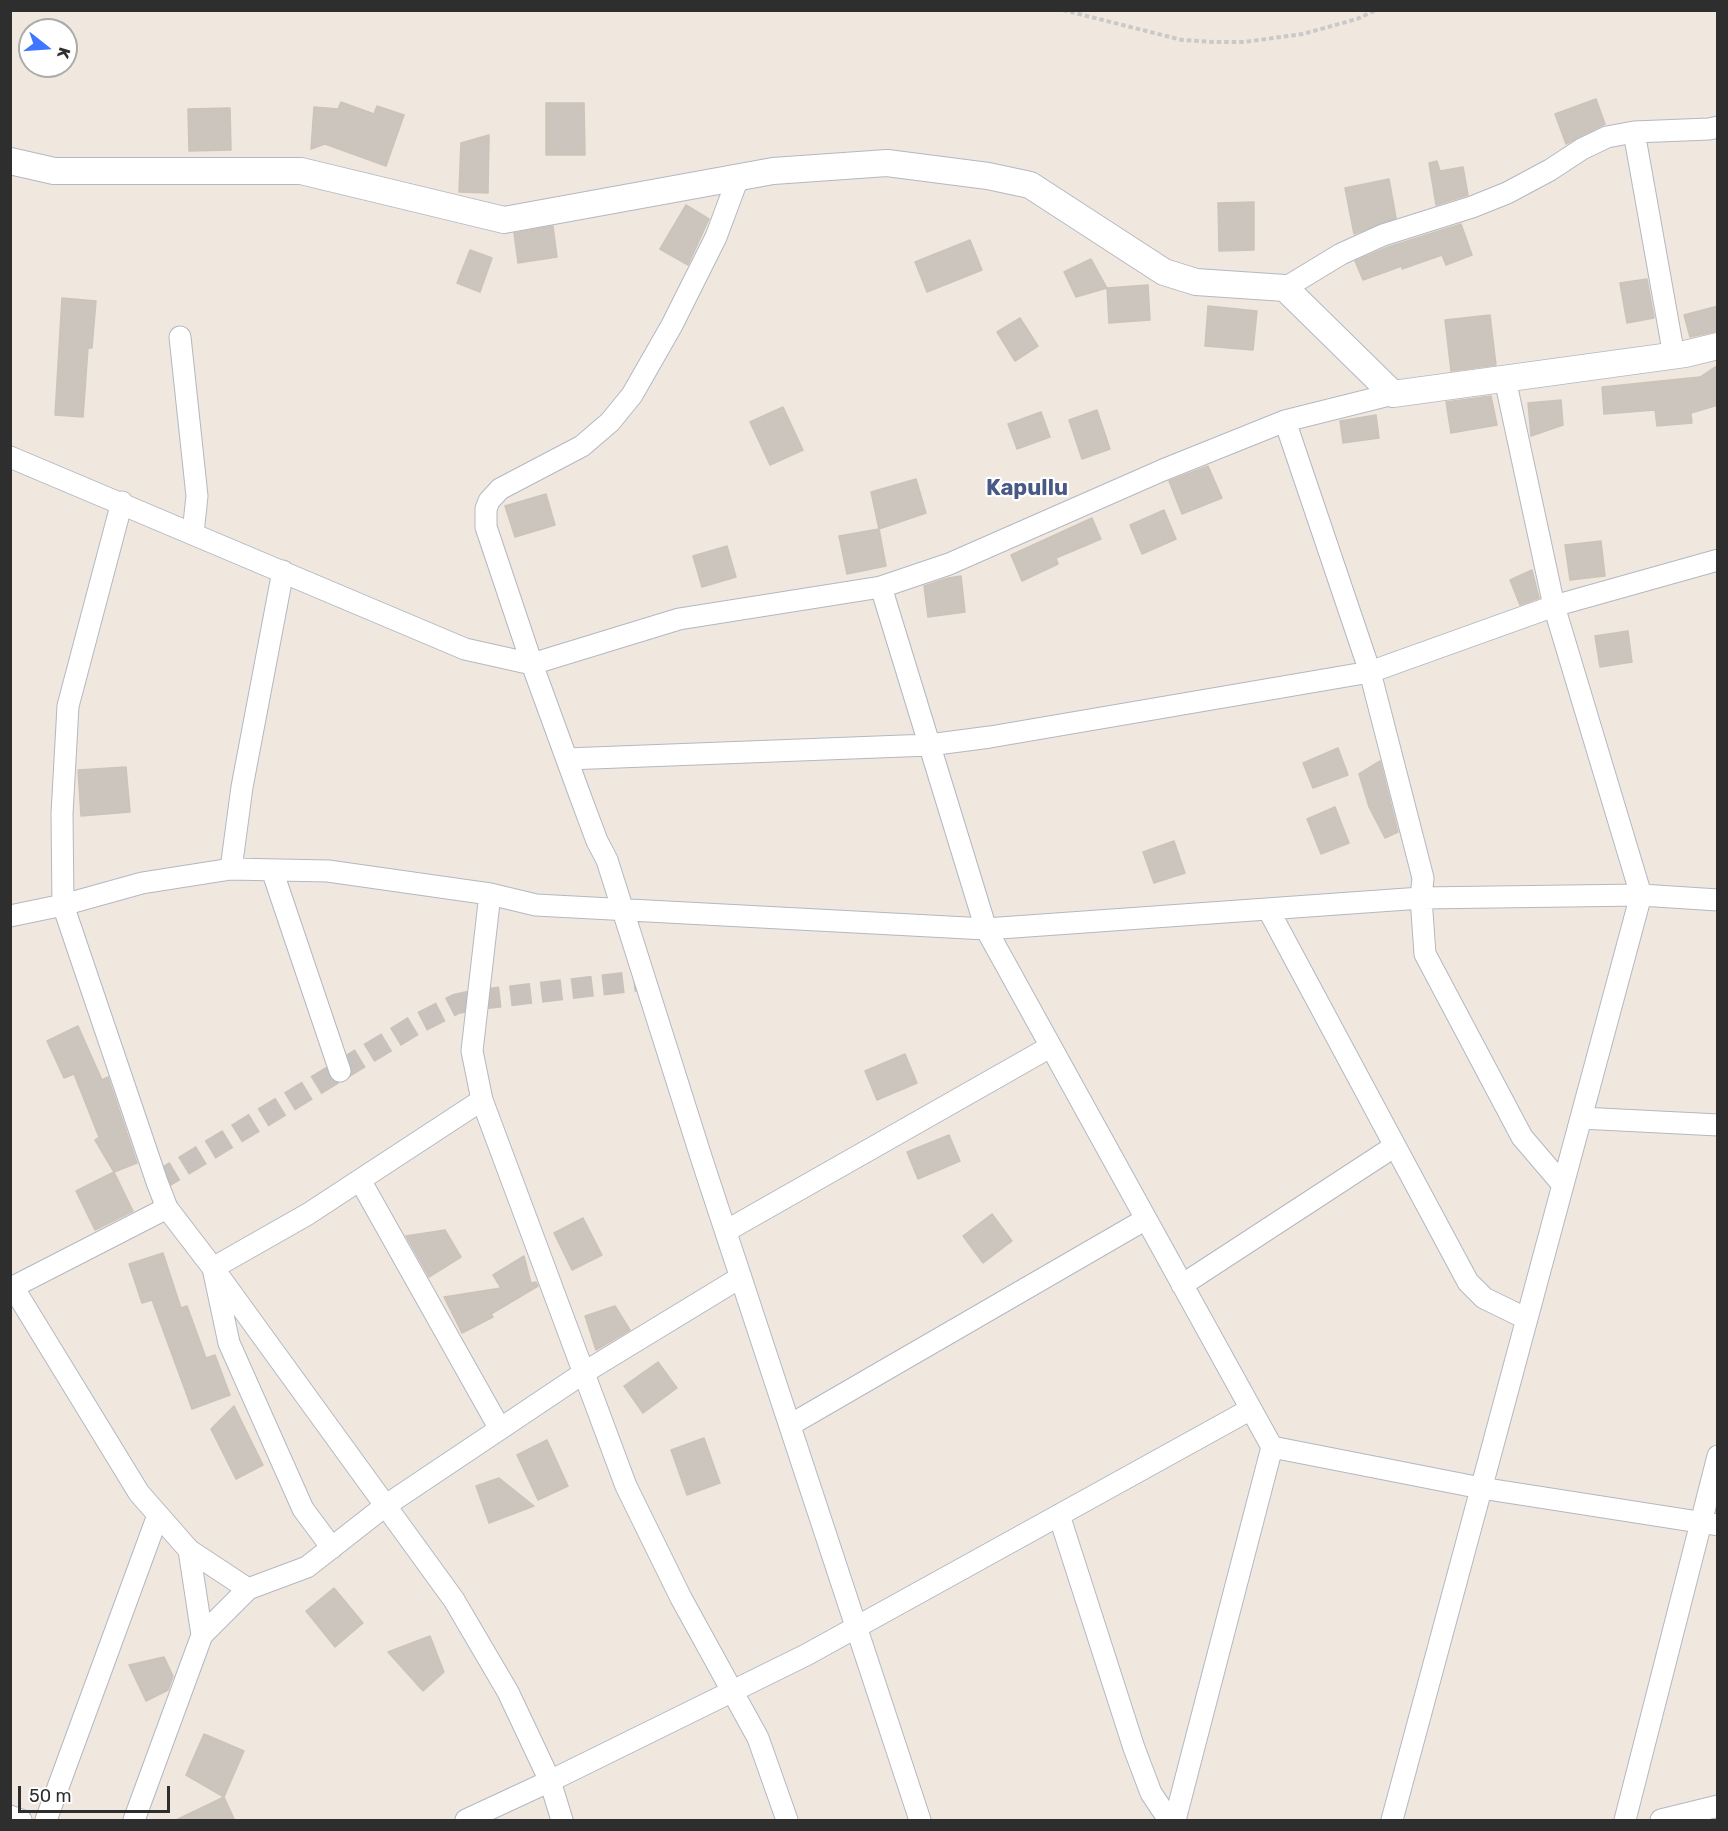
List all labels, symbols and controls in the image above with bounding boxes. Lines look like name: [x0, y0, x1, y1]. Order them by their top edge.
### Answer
north arrow: [18, 18, 78, 78]
text: K: [53, 45, 74, 61]
district label: Kapullu: [986, 476, 1068, 502]
scale bar: [21, 1774, 172, 1812]
text: 50 m: [29, 1785, 72, 1807]

